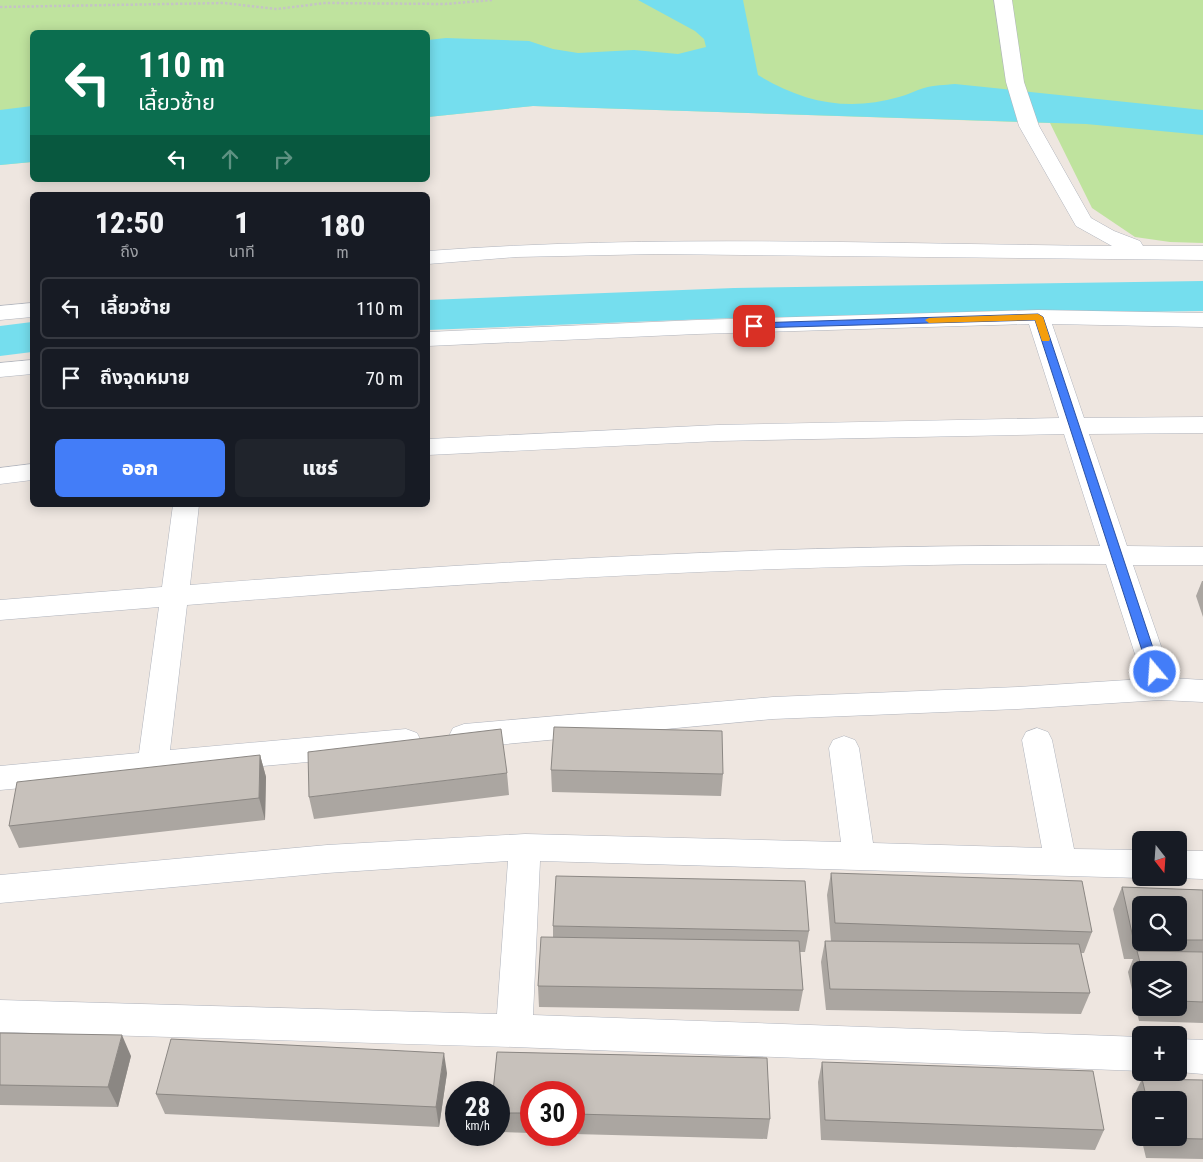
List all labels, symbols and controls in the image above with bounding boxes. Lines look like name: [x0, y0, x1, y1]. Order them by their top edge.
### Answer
text: 110 m: [138, 45, 225, 86]
icon: left: [55, 50, 120, 115]
text: เลี้ยวซ้าย: [138, 90, 215, 115]
icon: left: [163, 145, 191, 173]
icon: ahead: [216, 145, 244, 173]
icon: right: [269, 145, 297, 173]
text: 12:50: [95, 205, 164, 240]
text: 1: [234, 205, 249, 240]
text: 180: [320, 208, 365, 243]
text: ถึง: [120, 242, 139, 261]
text: นาที: [229, 242, 255, 261]
text: m: [336, 243, 348, 262]
icon: left: [57, 294, 85, 322]
text: เลี้ยวซ้าย: [100, 296, 171, 319]
text: 110 m: [356, 297, 403, 320]
pin: [733, 305, 775, 347]
icon: arrive: [740, 312, 768, 340]
icon: arrive: [57, 364, 85, 392]
text: ถึงจุดหมาย: [100, 366, 190, 389]
text: 70 m: [366, 367, 403, 390]
button: ออก: [55, 439, 225, 497]
button: แชร์: [235, 439, 405, 497]
position arrow: [1128, 645, 1180, 697]
north arrow: [1132, 831, 1188, 886]
map controls: [1132, 831, 1187, 1146]
button: search: [1132, 896, 1187, 951]
button: layers: [1132, 961, 1187, 1016]
button: +: [1132, 1026, 1187, 1081]
speed limit sign: 30: [520, 1081, 585, 1146]
button: −: [1132, 1091, 1187, 1146]
text: 28: [465, 1093, 490, 1122]
text: km/h: [465, 1119, 490, 1133]

